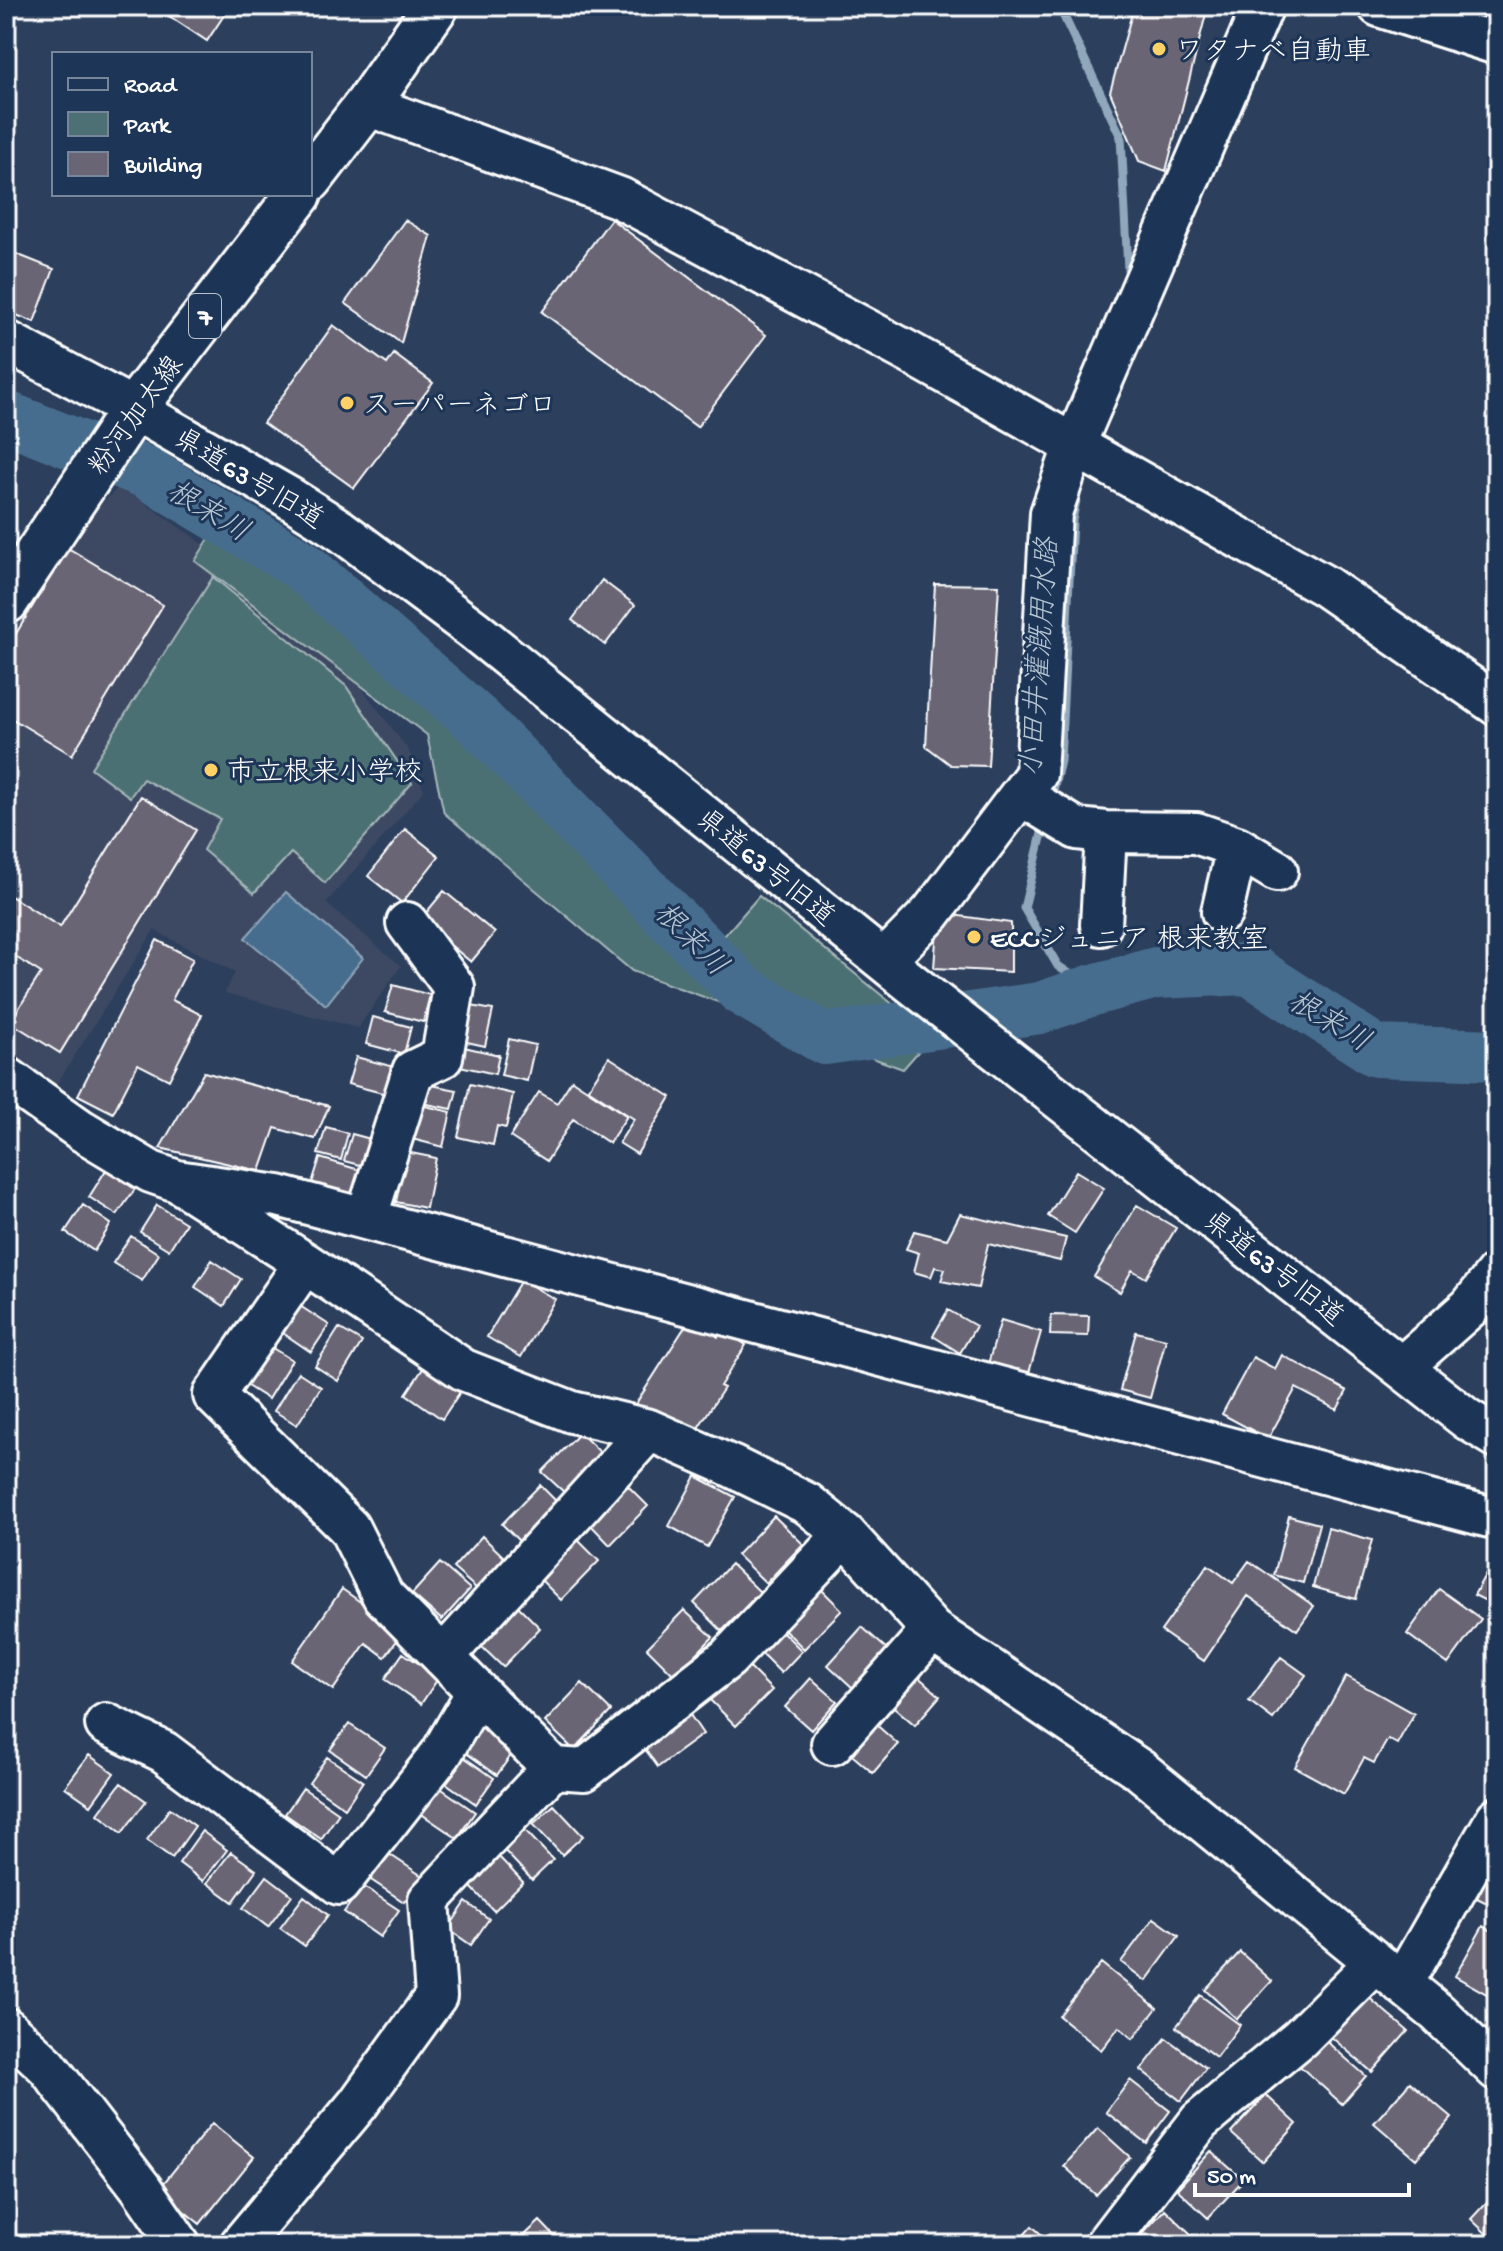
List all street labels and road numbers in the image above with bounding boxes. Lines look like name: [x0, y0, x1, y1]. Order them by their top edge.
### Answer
road number: 7: [189, 294, 221, 338]
street label: 粉河加太線: [82, 350, 192, 483]
street label: 県道63号旧道: [167, 422, 329, 538]
street label: 県道63号旧道: [688, 803, 841, 935]
street label: 県道63号旧道: [1196, 1205, 1349, 1335]

